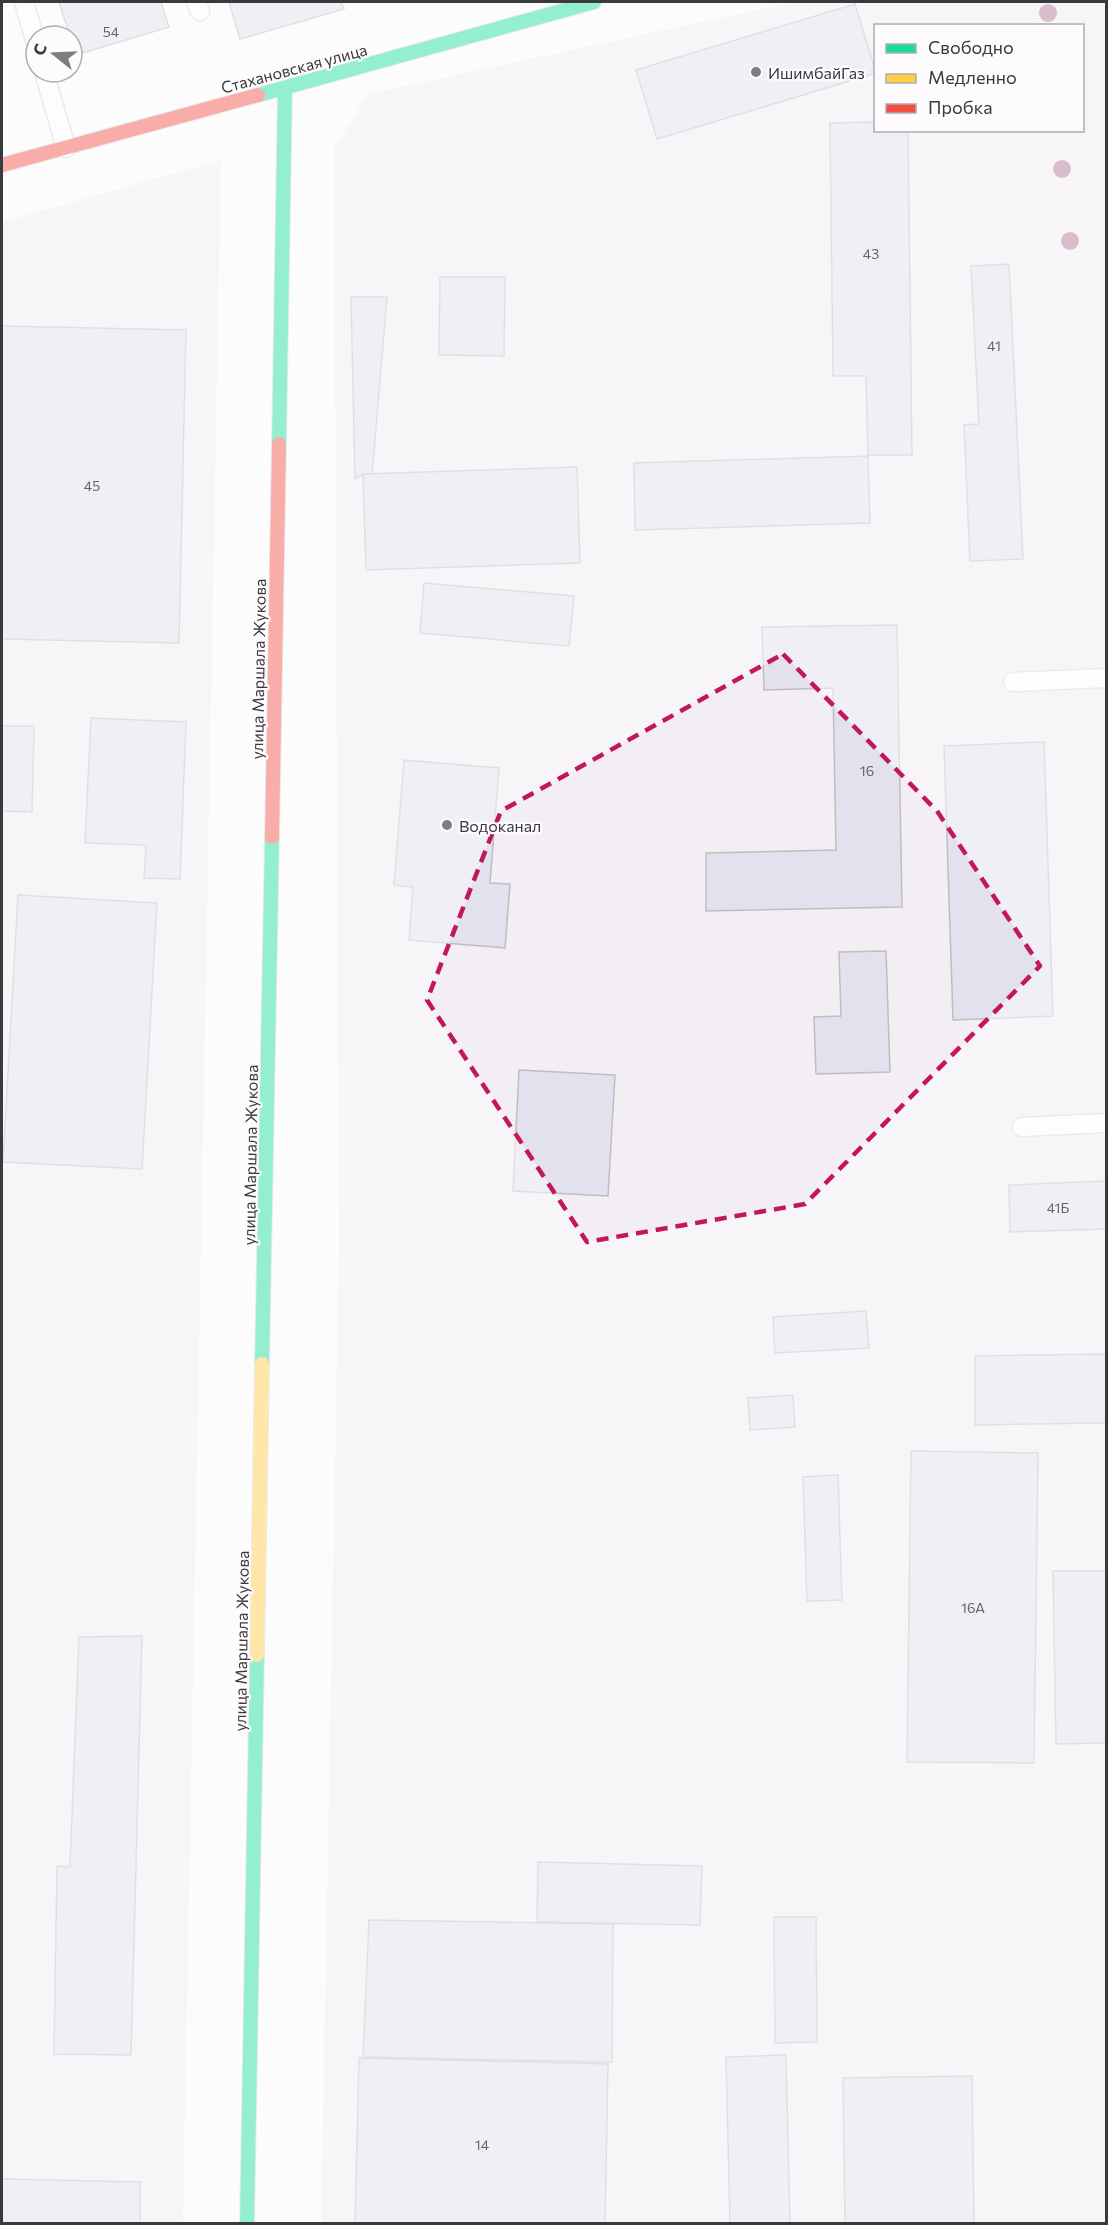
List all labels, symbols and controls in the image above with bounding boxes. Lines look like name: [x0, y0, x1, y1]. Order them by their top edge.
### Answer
house number: 54: [103, 23, 120, 40]
north arrow: [24, 24, 84, 84]
legend: [874, 24, 1084, 132]
text: Свободно: [928, 36, 1014, 58]
street label: Стахановская улица: [219, 39, 369, 97]
text: С: [29, 41, 50, 57]
place label: ИшимбайГаз: [768, 63, 865, 82]
marker: ИшимбайГаз: [749, 65, 763, 79]
text: Медленно: [928, 66, 1017, 88]
text: Пробка: [928, 96, 993, 118]
house number: 43: [863, 245, 879, 262]
house number: 41: [987, 337, 1001, 354]
house number: 45: [84, 477, 100, 494]
street label: улица Маршала Жукова: [247, 579, 269, 759]
house number: 16: [860, 762, 874, 779]
place label: Водоканал: [459, 816, 541, 835]
marker: Водоканал: [440, 818, 454, 832]
street label: улица Маршала Жукова: [239, 1065, 261, 1245]
house number: 41Б: [1047, 1199, 1070, 1216]
street label: улица Маршала Жукова: [230, 1551, 252, 1731]
house number: 16А: [961, 1599, 985, 1616]
house number: 14: [475, 2136, 490, 2153]

